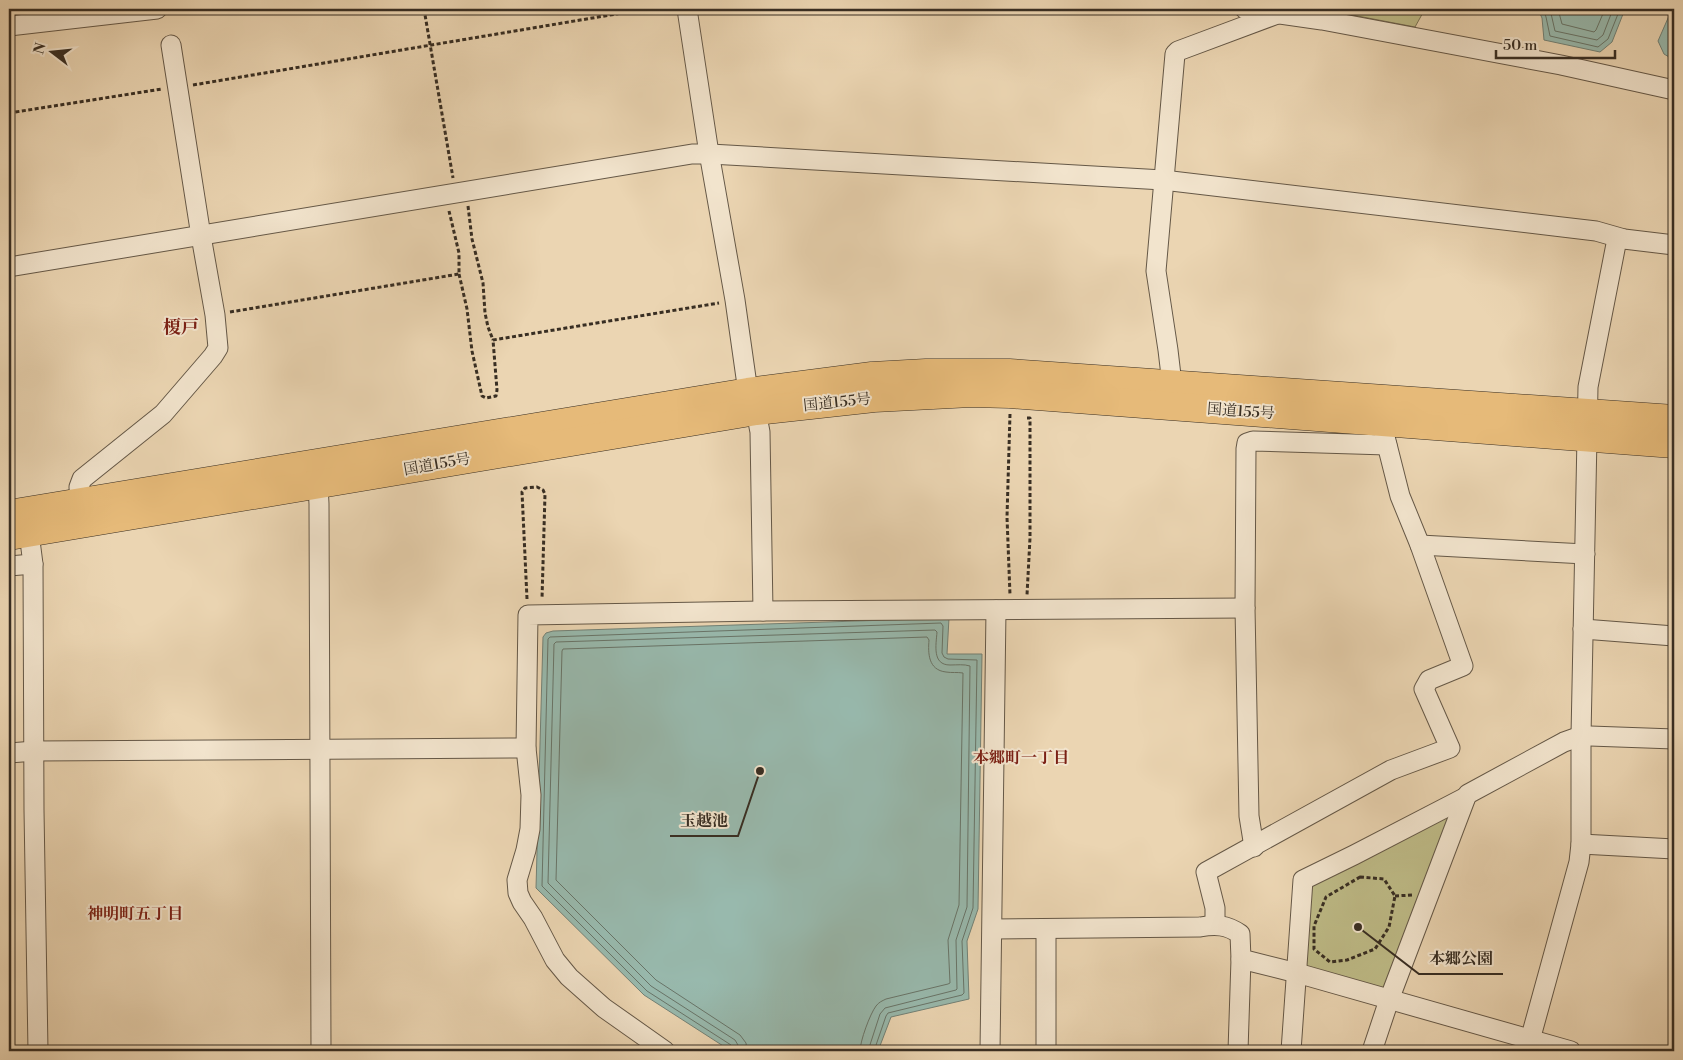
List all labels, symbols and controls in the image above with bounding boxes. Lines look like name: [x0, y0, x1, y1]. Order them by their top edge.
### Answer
north arrow: [28, 28, 78, 78]
scale bar: [1496, 28, 1614, 60]
text: 50 m: [1503, 36, 1537, 55]
text: N: [30, 41, 51, 56]
district label: 榎戸: [163, 316, 199, 339]
street label: 国道155号: [802, 389, 872, 415]
street label: 国道155号: [1206, 400, 1276, 423]
street label: 国道155号: [402, 449, 472, 480]
district label: 本郷町一丁目: [973, 748, 1069, 768]
callout: 玉越池: [670, 805, 738, 836]
text: 玉越池: [680, 811, 728, 831]
district label: 神明町五丁目: [87, 904, 183, 924]
callout: 本郷公園: [1419, 943, 1503, 974]
text: 本郷公園: [1429, 949, 1493, 969]

